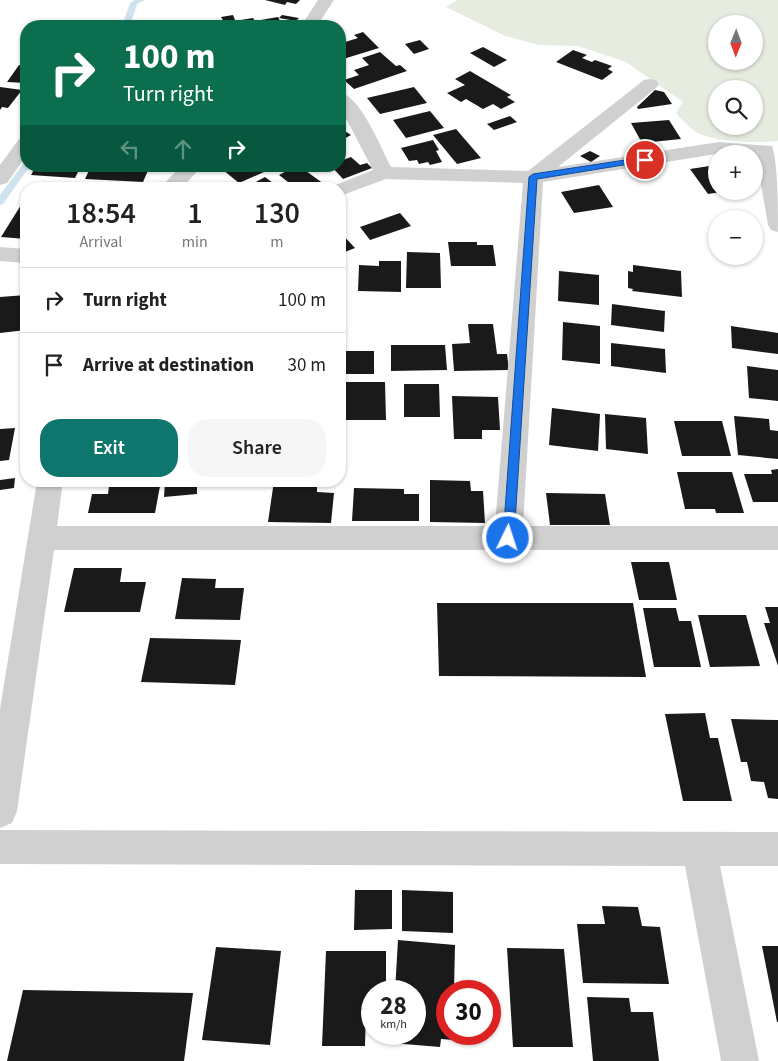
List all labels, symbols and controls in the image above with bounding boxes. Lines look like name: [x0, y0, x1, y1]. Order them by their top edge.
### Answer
north arrow: [708, 15, 762, 70]
map controls: [708, 15, 763, 265]
text: 100 m: [123, 32, 215, 82]
icon: right: [40, 40, 105, 105]
text: Turn right: [123, 78, 213, 110]
button: search: [708, 80, 763, 135]
icon: left: [116, 135, 144, 163]
icon: ahead: [169, 135, 197, 163]
icon: right: [222, 135, 250, 163]
pin: [624, 139, 666, 181]
button: +: [708, 145, 763, 200]
icon: arrive: [631, 146, 659, 174]
text: 18:54: [66, 192, 136, 235]
text: 1: [187, 192, 203, 235]
text: 130: [254, 192, 300, 235]
button: −: [708, 210, 763, 265]
text: Arrival: [79, 231, 122, 253]
text: min: [182, 231, 208, 253]
text: m: [270, 231, 284, 253]
icon: right: [40, 286, 68, 314]
text: Turn right: [83, 287, 167, 314]
text: 100 m: [278, 287, 326, 314]
icon: arrive: [40, 351, 68, 379]
text: Arrive at destination: [83, 352, 254, 379]
text: 30 m: [288, 352, 326, 379]
button: Exit: [40, 419, 178, 477]
button: Share: [188, 419, 326, 477]
position arrow: [481, 511, 533, 563]
speed limit sign: 30: [436, 980, 501, 1045]
text: 28: [380, 988, 407, 1024]
text: km/h: [380, 1016, 407, 1033]

